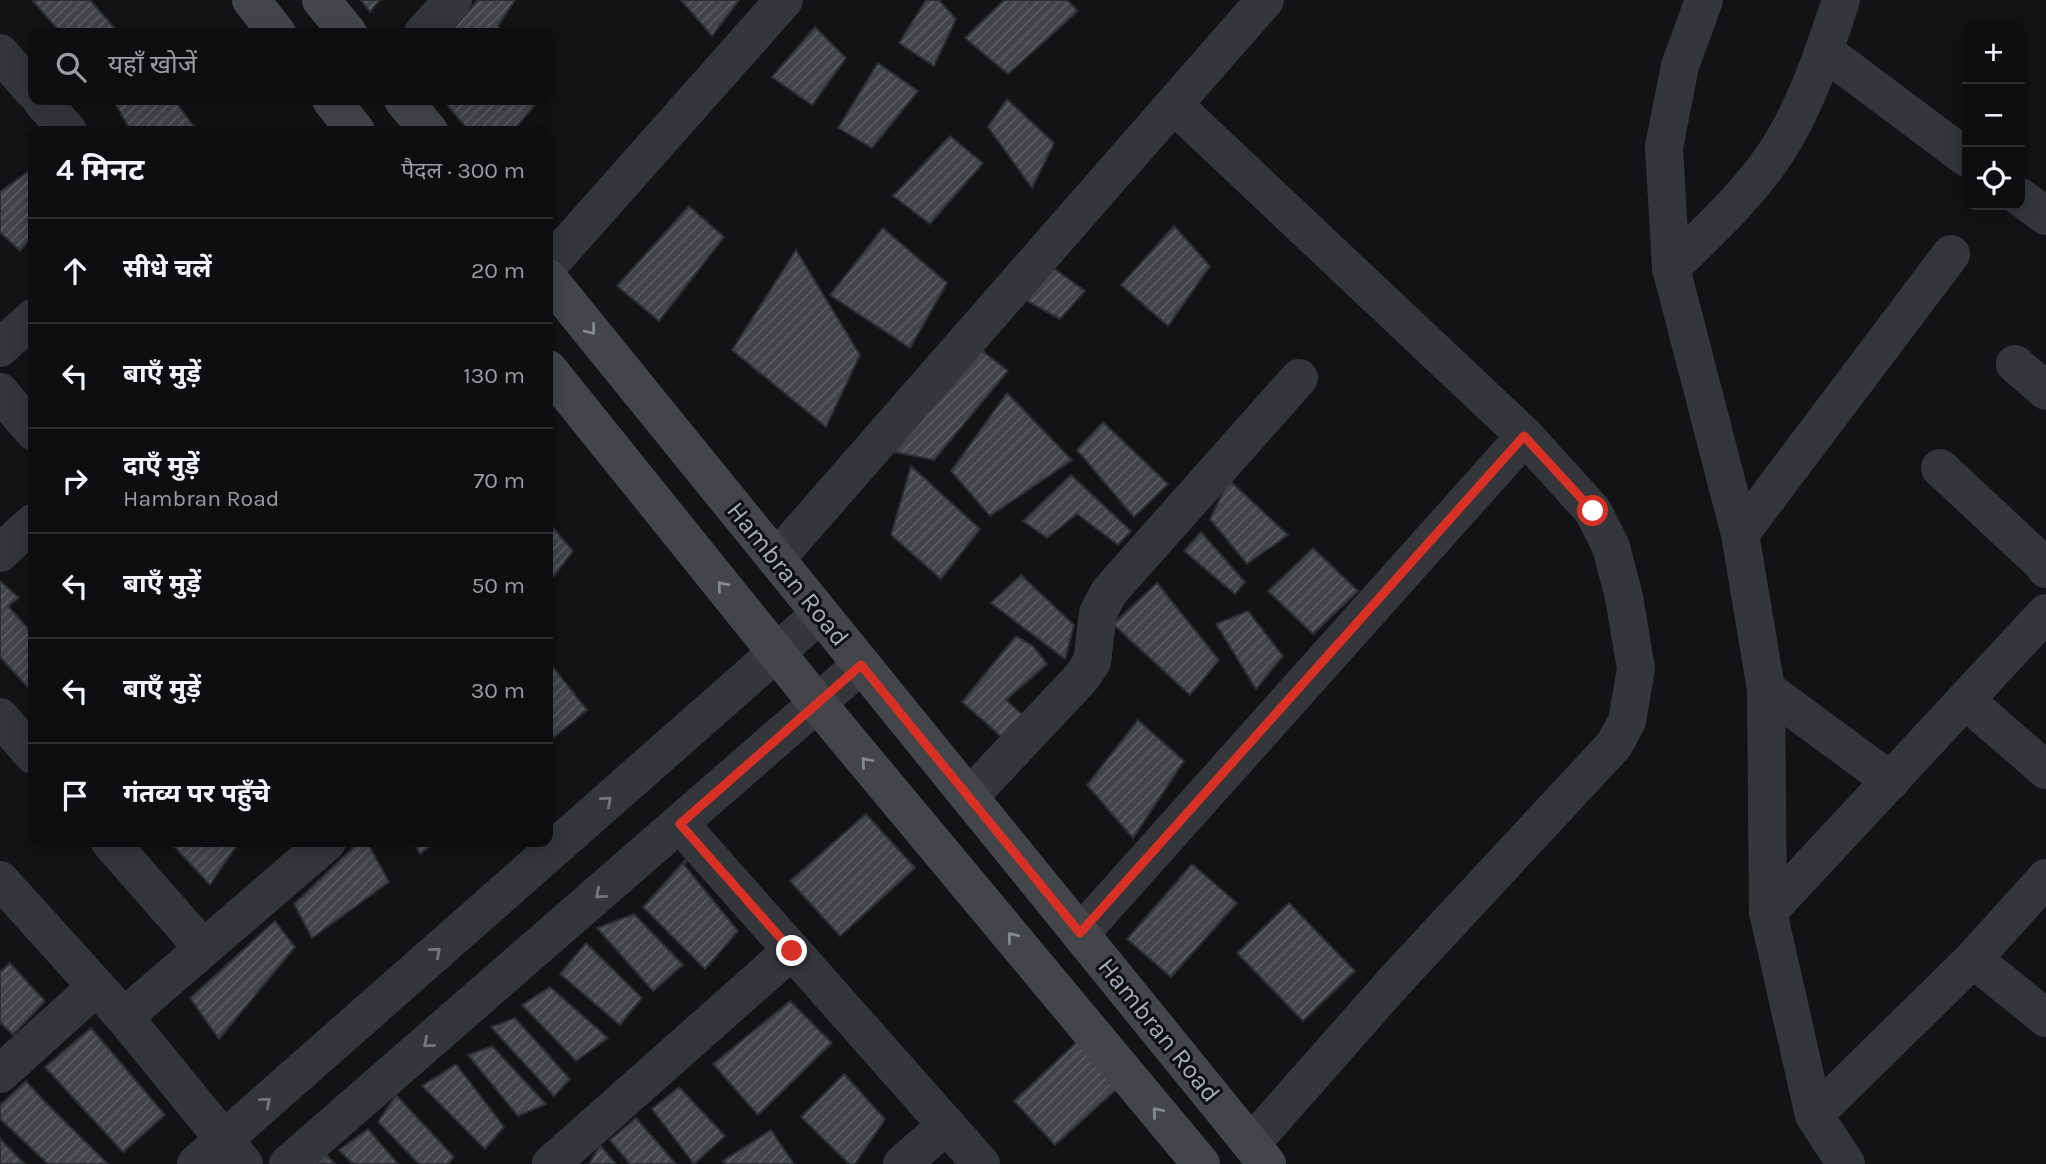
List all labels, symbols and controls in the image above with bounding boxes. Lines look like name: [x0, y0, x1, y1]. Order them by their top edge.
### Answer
map controls: [1962, 21, 2025, 210]
button: +: [1962, 21, 2025, 84]
search box: [28, 28, 553, 105]
icon: search: [52, 48, 90, 86]
text: यहाँ खोजें: [108, 49, 197, 80]
button: −: [1962, 84, 2025, 147]
button: locate: [1962, 147, 2025, 210]
text: 4 मिनट: [56, 152, 144, 188]
text: पैदल · 300 m: [401, 157, 525, 184]
icon: ahead: [56, 252, 94, 290]
text: सीधे चलें: [123, 253, 212, 284]
text: 20 m: [471, 257, 525, 284]
one-way arrow: [583, 322, 595, 335]
icon: left: [56, 357, 94, 395]
text: बाएँ मुड़ें: [123, 358, 201, 389]
text: 130 m: [463, 362, 525, 389]
text: दाएँ मुड़ें: [123, 450, 199, 481]
icon: right: [56, 462, 94, 500]
text: 70 m: [474, 467, 525, 494]
text: Hambran Road: [123, 485, 279, 512]
route start: [1577, 495, 1608, 526]
street label: Hambran Road: [720, 496, 856, 652]
icon: left: [56, 567, 94, 605]
text: बाएँ मुड़ें: [123, 568, 201, 599]
text: 50 m: [471, 572, 525, 599]
one-way arrow: [718, 581, 731, 593]
icon: left: [56, 672, 94, 710]
text: बाएँ मुड़ें: [123, 673, 201, 704]
text: 30 m: [471, 677, 525, 704]
one-way arrow: [862, 757, 874, 770]
icon: arrive: [56, 777, 94, 815]
text: गंतव्य पर पहुँचे: [123, 778, 270, 809]
one-way arrow: [599, 797, 612, 809]
one-way arrow: [595, 886, 608, 898]
one-way arrow: [1008, 932, 1020, 945]
route end: [776, 935, 807, 966]
one-way arrow: [428, 948, 441, 960]
street label: Hambran Road: [1091, 952, 1227, 1108]
one-way arrow: [423, 1034, 436, 1047]
one-way arrow: [257, 1098, 270, 1110]
one-way arrow: [1153, 1107, 1165, 1120]

